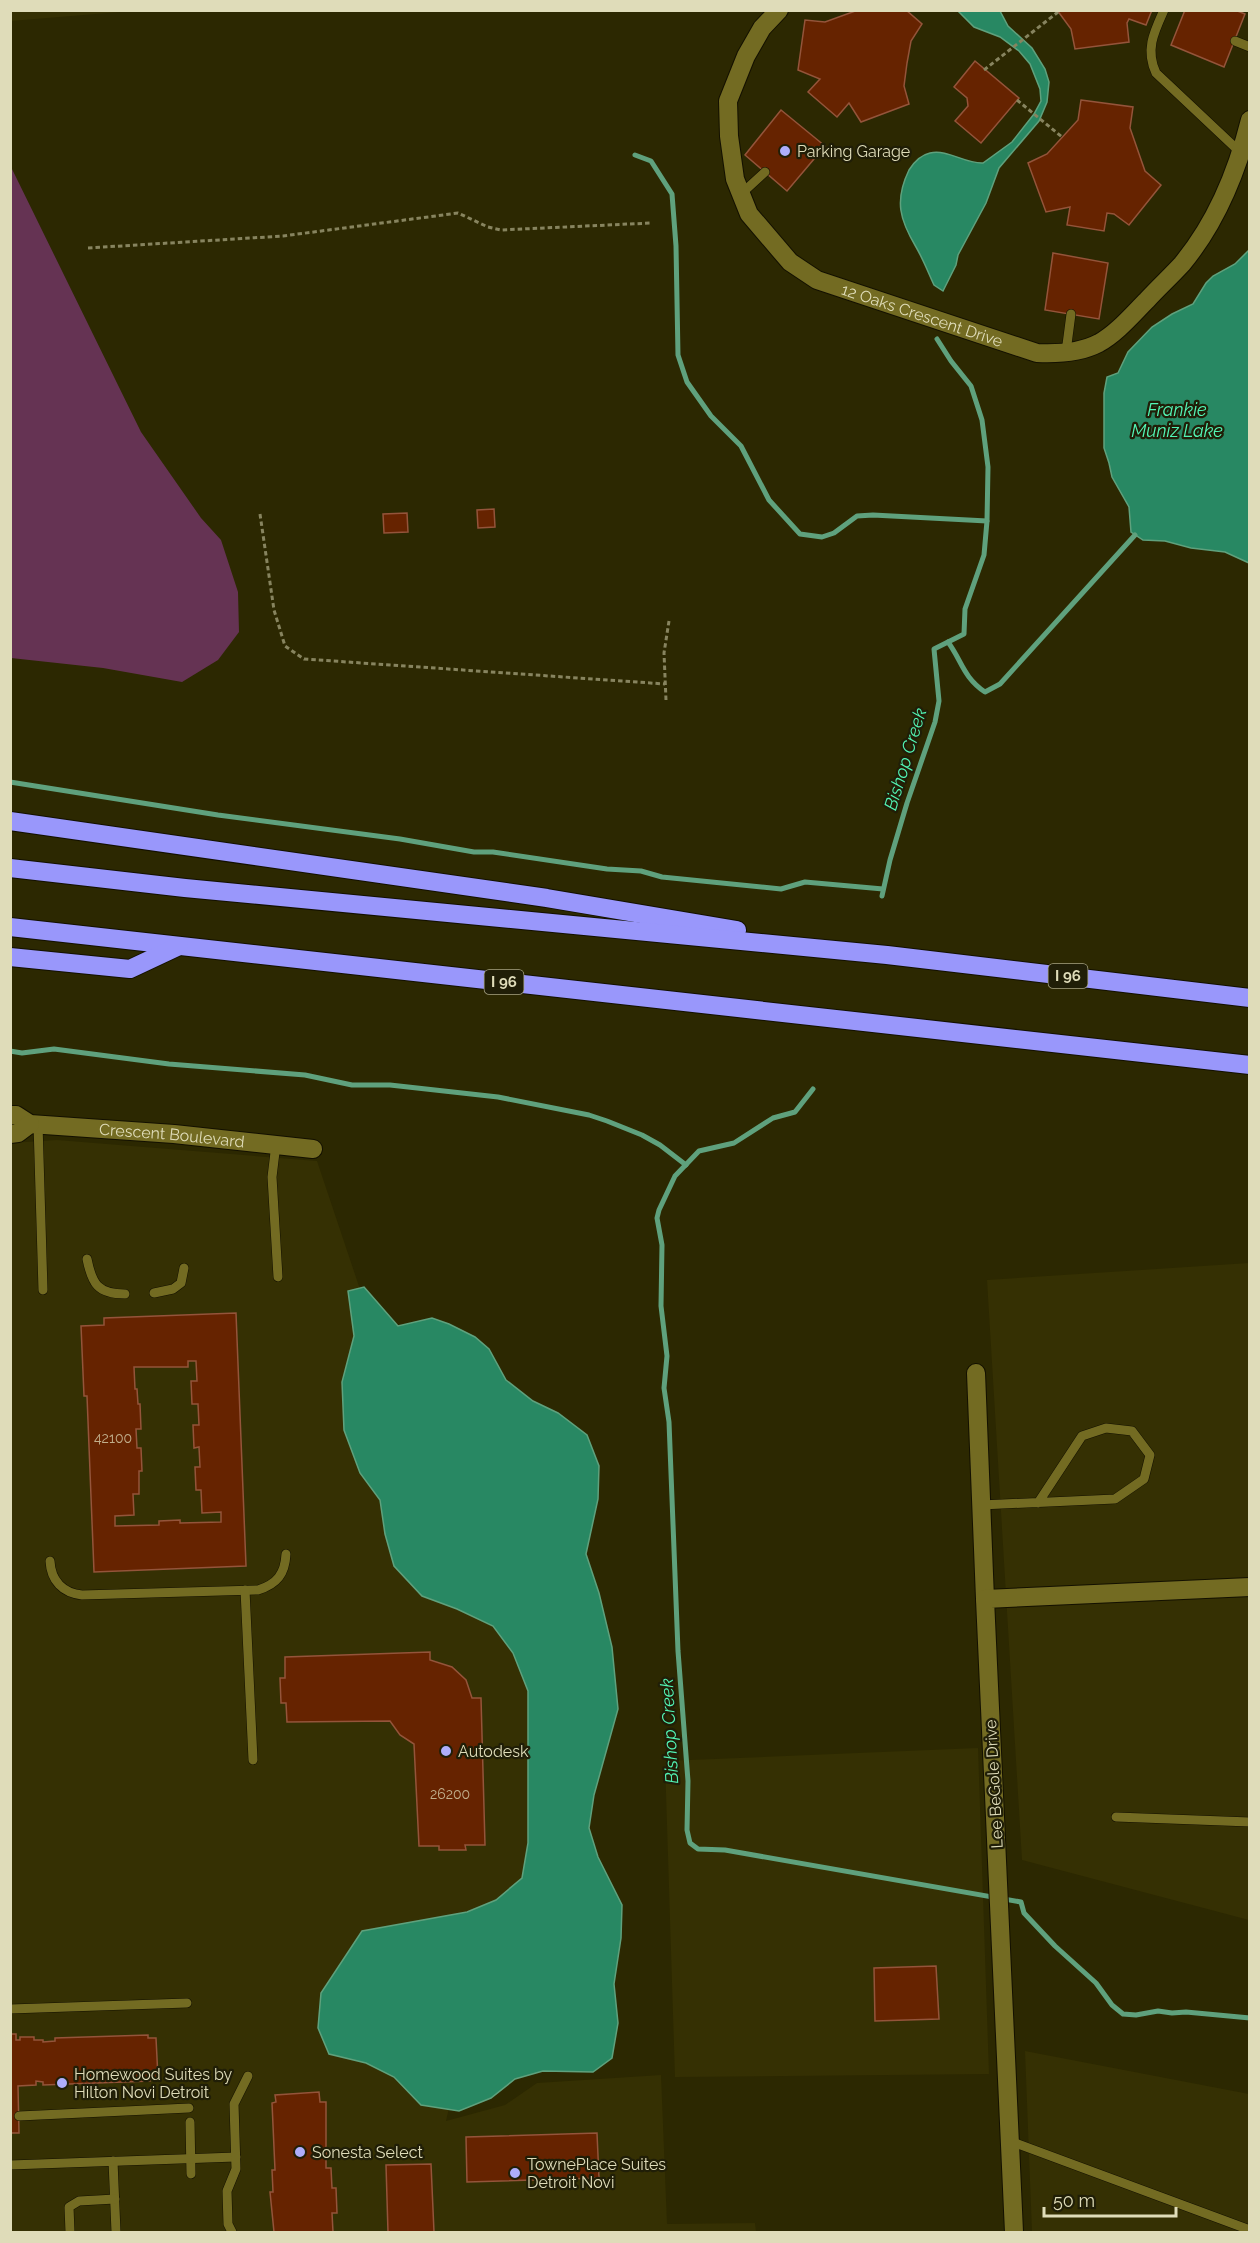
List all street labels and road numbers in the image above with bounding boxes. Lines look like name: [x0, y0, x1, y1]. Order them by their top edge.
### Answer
street label: 12 Oaks Crescent Drive: [839, 279, 1005, 351]
road number: I 96: [1048, 964, 1088, 988]
road number: I 96: [484, 970, 524, 994]
street label: Crescent Boulevard: [99, 1119, 246, 1151]
street label: Lee BeGole Drive: [981, 1719, 1007, 1849]

